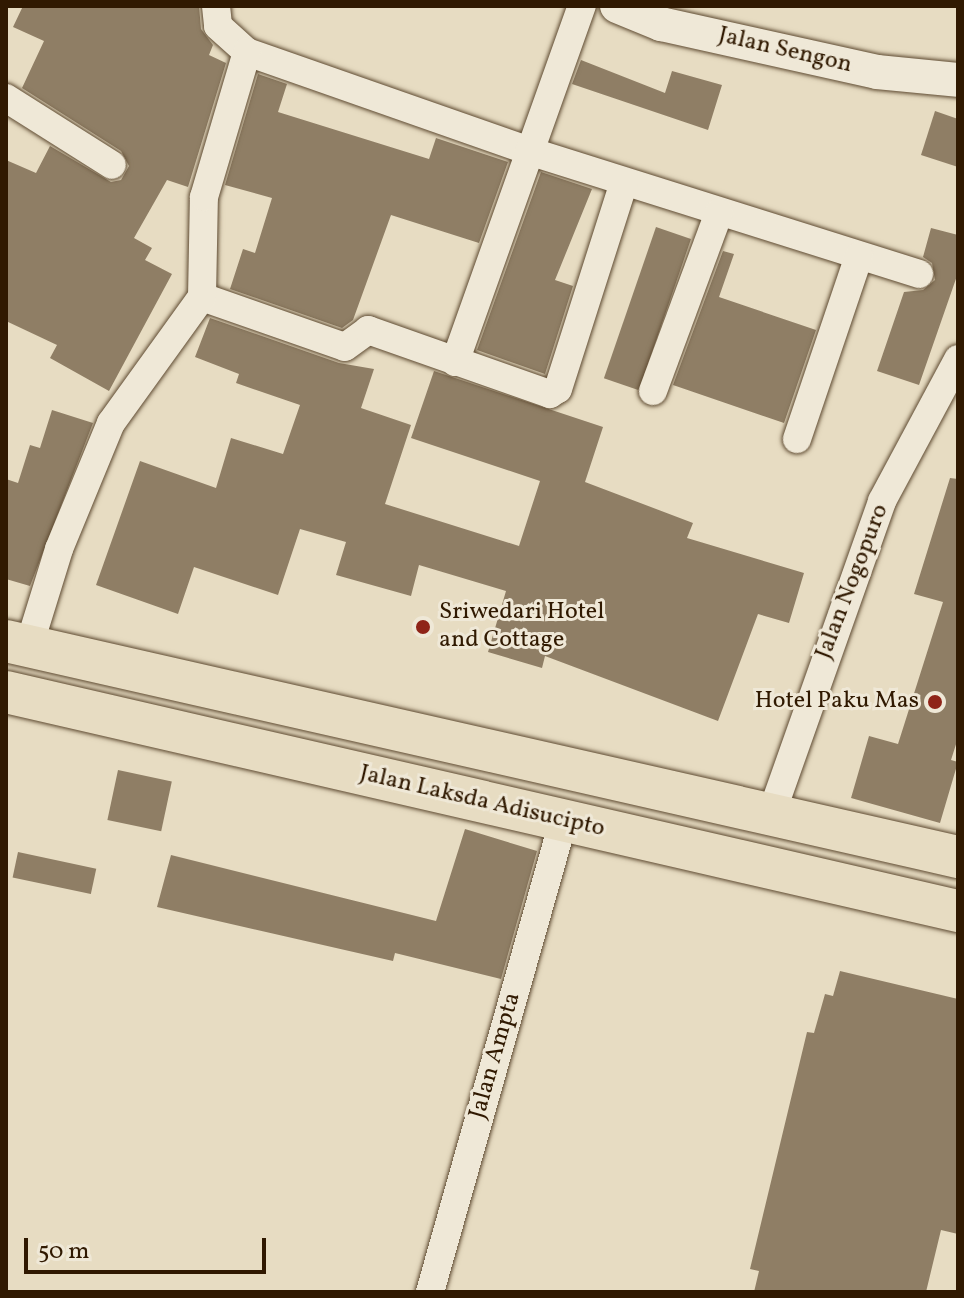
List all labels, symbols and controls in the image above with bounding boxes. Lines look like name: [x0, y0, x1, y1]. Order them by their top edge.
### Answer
street label: Jalan Sengon: [715, 22, 855, 80]
street label: Jalan Nogopuro: [810, 500, 896, 664]
place label: Sriwedari Hotel and Cottage: [439, 599, 604, 655]
marker: Sriwedari Hotel and Cottage: [414, 618, 432, 636]
place label: Hotel Paku Mas: [755, 688, 919, 716]
marker: Hotel Paku Mas: [926, 693, 944, 711]
street label: Jalan Laksda Adisucipto: [357, 760, 607, 844]
street label: Jalan Ampta: [464, 989, 528, 1123]
scale bar: [28, 1222, 270, 1272]
text: 50 m: [38, 1235, 90, 1269]

